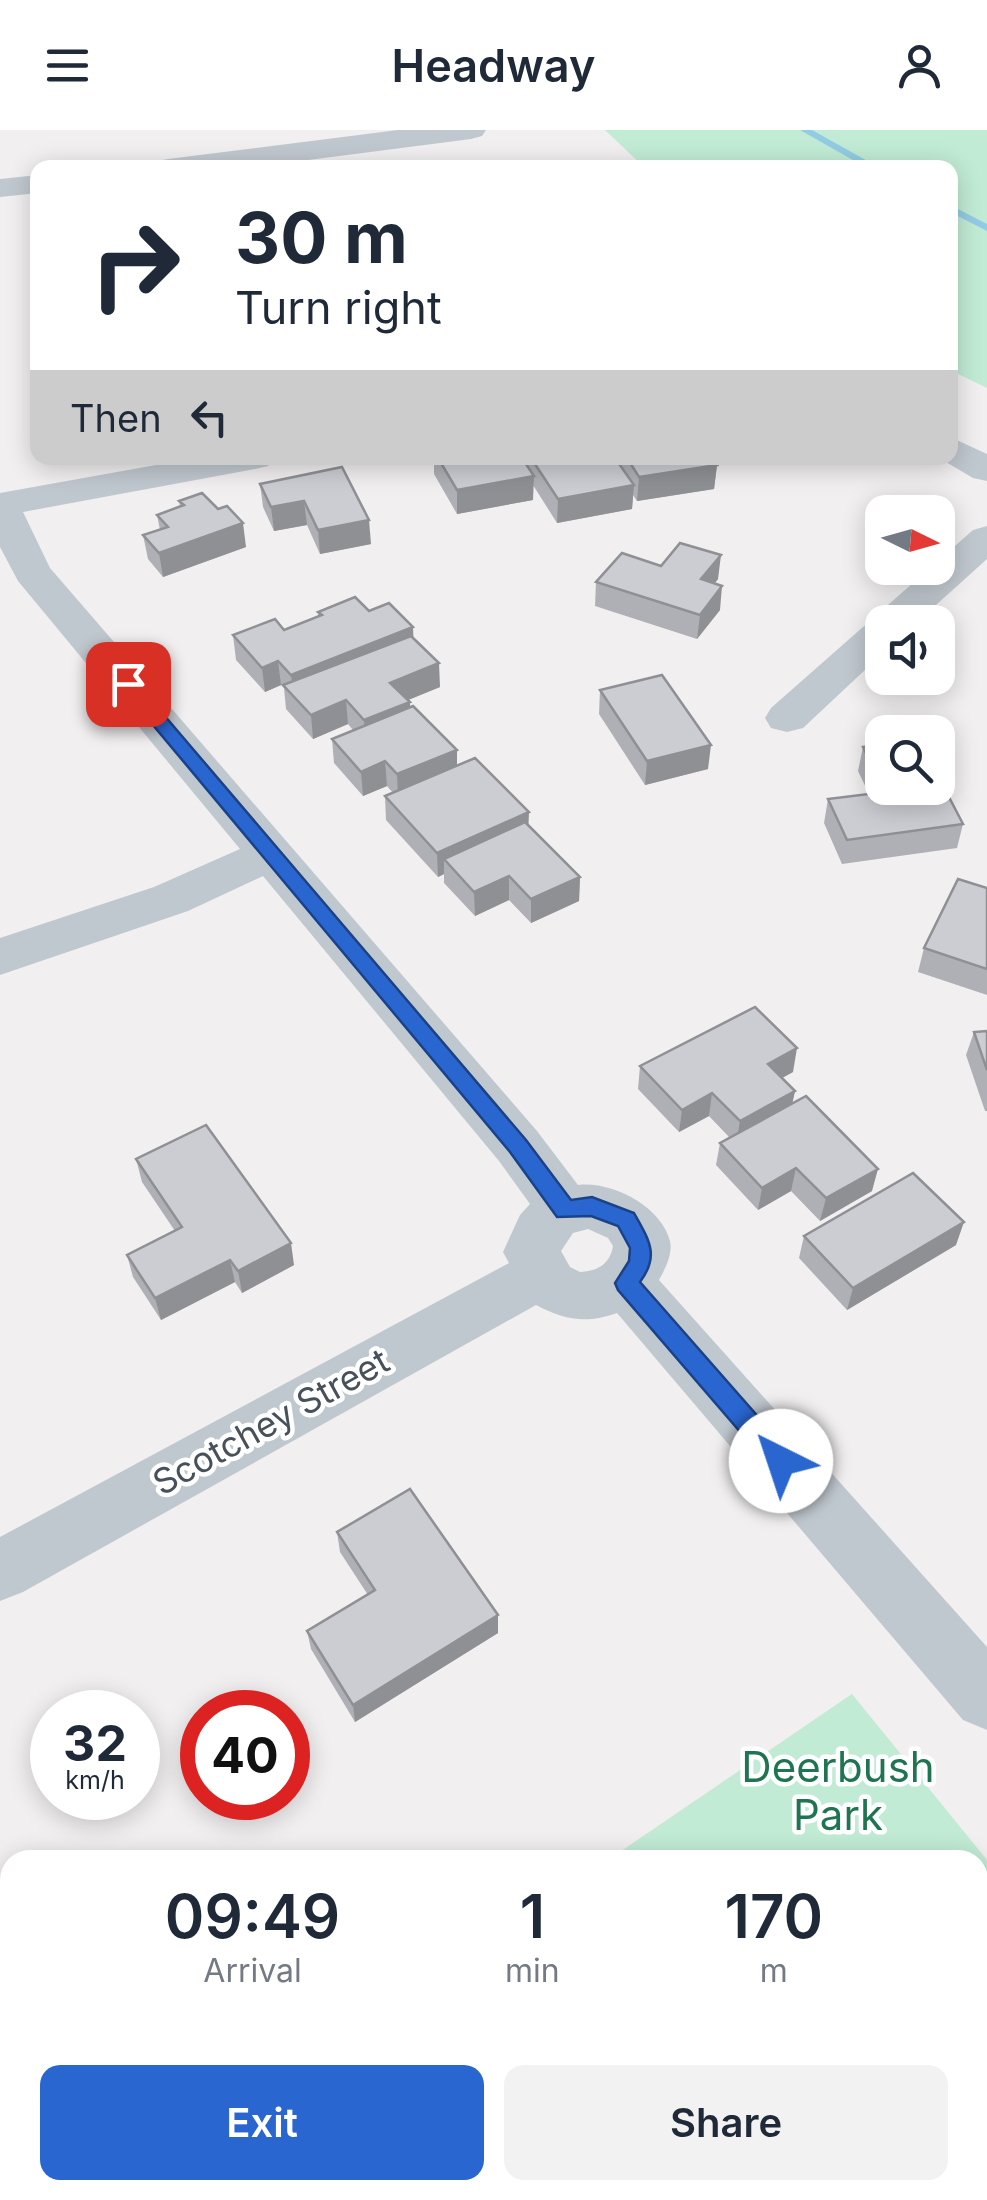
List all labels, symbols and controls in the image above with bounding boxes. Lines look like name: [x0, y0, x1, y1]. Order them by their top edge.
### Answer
icon: menu: [40, 38, 95, 93]
text: Headway: [392, 38, 595, 93]
icon: person: [892, 38, 947, 93]
text: 30 m: [235, 195, 408, 280]
icon: right: [70, 200, 200, 330]
text: Turn right: [235, 280, 442, 335]
icon: left: [182, 390, 237, 445]
text: Then: [70, 395, 162, 441]
north arrow: [865, 495, 955, 585]
map controls: [865, 495, 955, 805]
button: sound: [865, 605, 955, 695]
pin: [86, 642, 171, 727]
icon: arrive: [101, 657, 156, 712]
button: search: [865, 715, 955, 805]
street label: Scotchey Street: [145, 1339, 396, 1503]
position arrow: [729, 1409, 833, 1513]
speed limit sign: 40: [180, 1690, 310, 1820]
text: 32: [63, 1713, 127, 1773]
park label: Deerbush Park: [741, 1741, 935, 1840]
text: km/h: [65, 1765, 125, 1795]
text: 09:49: [165, 1880, 340, 1952]
text: 1: [520, 1880, 545, 1952]
text: 170: [725, 1880, 823, 1952]
text: Arrival: [203, 1951, 302, 1990]
text: min: [505, 1951, 560, 1990]
text: m: [760, 1951, 788, 1990]
button: Exit: [40, 2065, 484, 2180]
button: Share: [504, 2065, 948, 2180]

